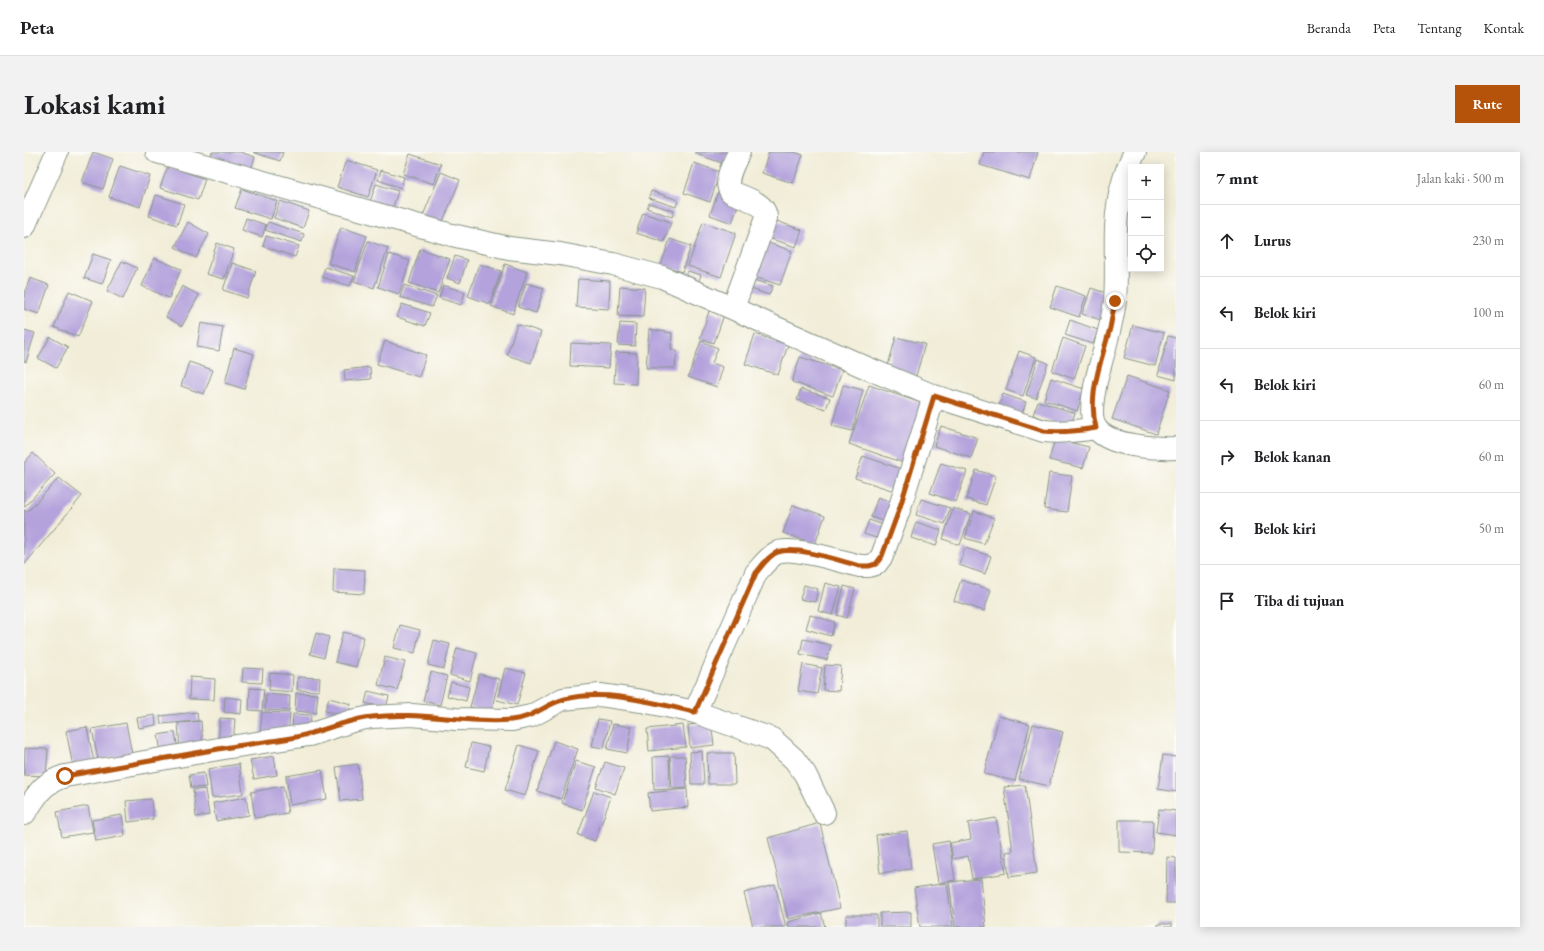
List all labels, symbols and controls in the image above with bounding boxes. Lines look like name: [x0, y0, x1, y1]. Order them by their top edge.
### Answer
text: Peta: [20, 15, 54, 40]
text: Beranda: [1307, 19, 1351, 37]
text: Peta: [1373, 19, 1395, 37]
text: Tentang: [1417, 19, 1462, 37]
text: Kontak: [1484, 19, 1524, 37]
button: Rute: [1455, 85, 1520, 123]
text: Lokasi kami: [24, 86, 165, 122]
map controls: [1128, 164, 1164, 272]
button: +: [1128, 164, 1164, 200]
text: 7 mnt: [1216, 167, 1258, 189]
text: Jalan kaki · 500 m: [1417, 170, 1504, 187]
button: −: [1128, 200, 1164, 236]
icon: ahead: [1216, 230, 1238, 252]
text: Lurus: [1254, 231, 1291, 250]
text: 230 m: [1473, 232, 1504, 249]
button: locate: [1128, 236, 1164, 272]
route end: [1106, 292, 1124, 310]
icon: left: [1216, 302, 1238, 324]
text: Belok kiri: [1254, 303, 1316, 322]
text: 100 m: [1473, 304, 1504, 321]
icon: left: [1216, 374, 1238, 396]
text: Belok kiri: [1254, 375, 1316, 394]
text: 60 m: [1479, 376, 1504, 393]
icon: right: [1216, 446, 1238, 468]
text: Belok kanan: [1254, 447, 1331, 466]
text: 60 m: [1479, 448, 1504, 465]
icon: left: [1216, 518, 1238, 540]
text: Belok kiri: [1254, 519, 1316, 538]
text: 50 m: [1479, 520, 1504, 537]
icon: arrive: [1216, 590, 1238, 612]
text: Tiba di tujuan: [1254, 591, 1344, 610]
route start: [56, 767, 74, 785]

